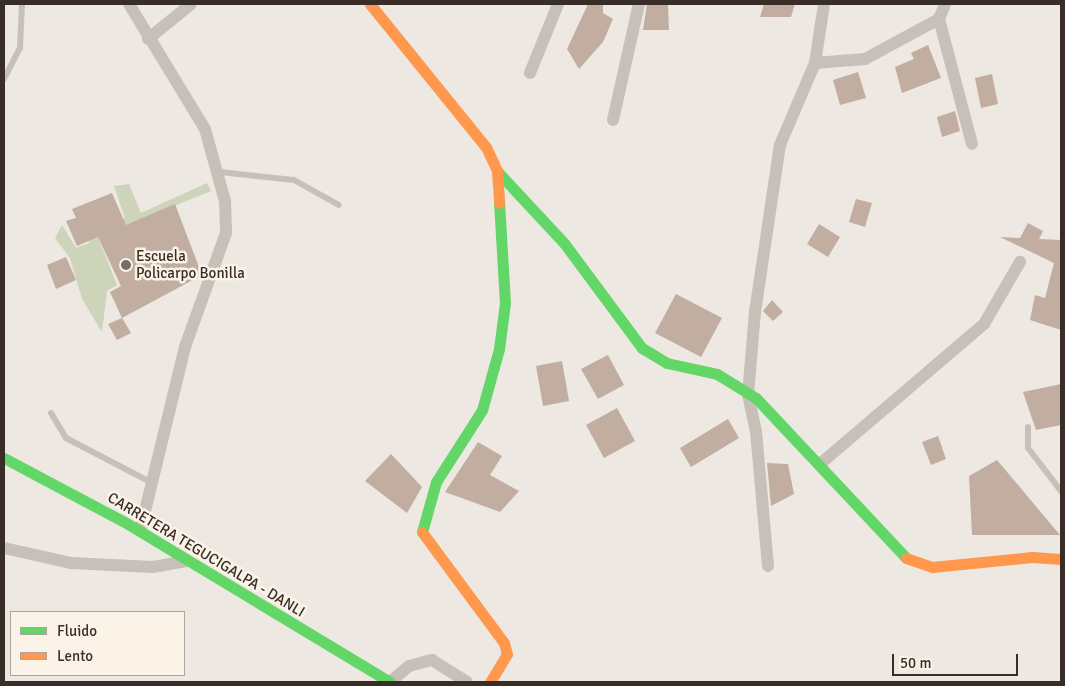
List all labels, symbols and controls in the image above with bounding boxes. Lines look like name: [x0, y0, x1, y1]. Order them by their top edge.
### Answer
place label: Escuela Policarpo Bonilla: [136, 247, 245, 282]
marker: Escuela Policarpo Bonilla: [120, 259, 132, 271]
street label: CARRETERA TEGUCIGALPA - DANLI: [104, 489, 308, 621]
legend: [10, 611, 185, 676]
text: Fluido: [57, 622, 97, 640]
scale bar: [895, 644, 1021, 676]
text: Lento: [57, 647, 93, 665]
text: 50 m: [900, 654, 931, 672]

